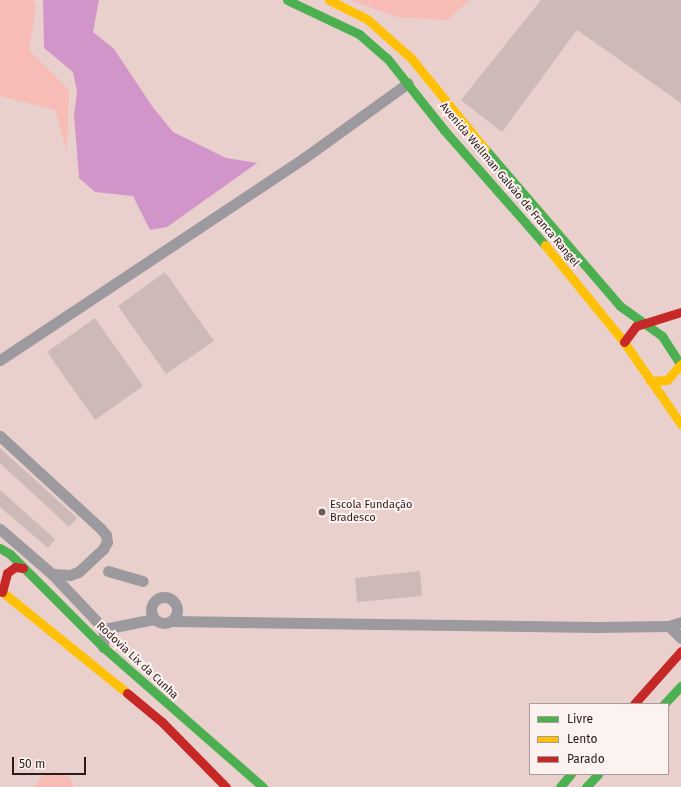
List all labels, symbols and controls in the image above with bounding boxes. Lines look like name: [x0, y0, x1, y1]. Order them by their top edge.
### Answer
street label: Avenida Wellman Galvão de Franca Rangel: [436, 100, 582, 270]
place label: Escola Fundação Bradesco: [330, 499, 412, 525]
marker: Escola Fundação Bradesco: [317, 507, 327, 517]
street label: Rodovia Lix da Cunha: [93, 620, 181, 702]
legend: [529, 703, 669, 775]
text: Livre: [567, 712, 593, 726]
text: Lento: [567, 732, 597, 746]
scale bar: [14, 749, 88, 775]
text: Parado: [567, 752, 605, 766]
text: 50 m: [19, 757, 45, 771]

